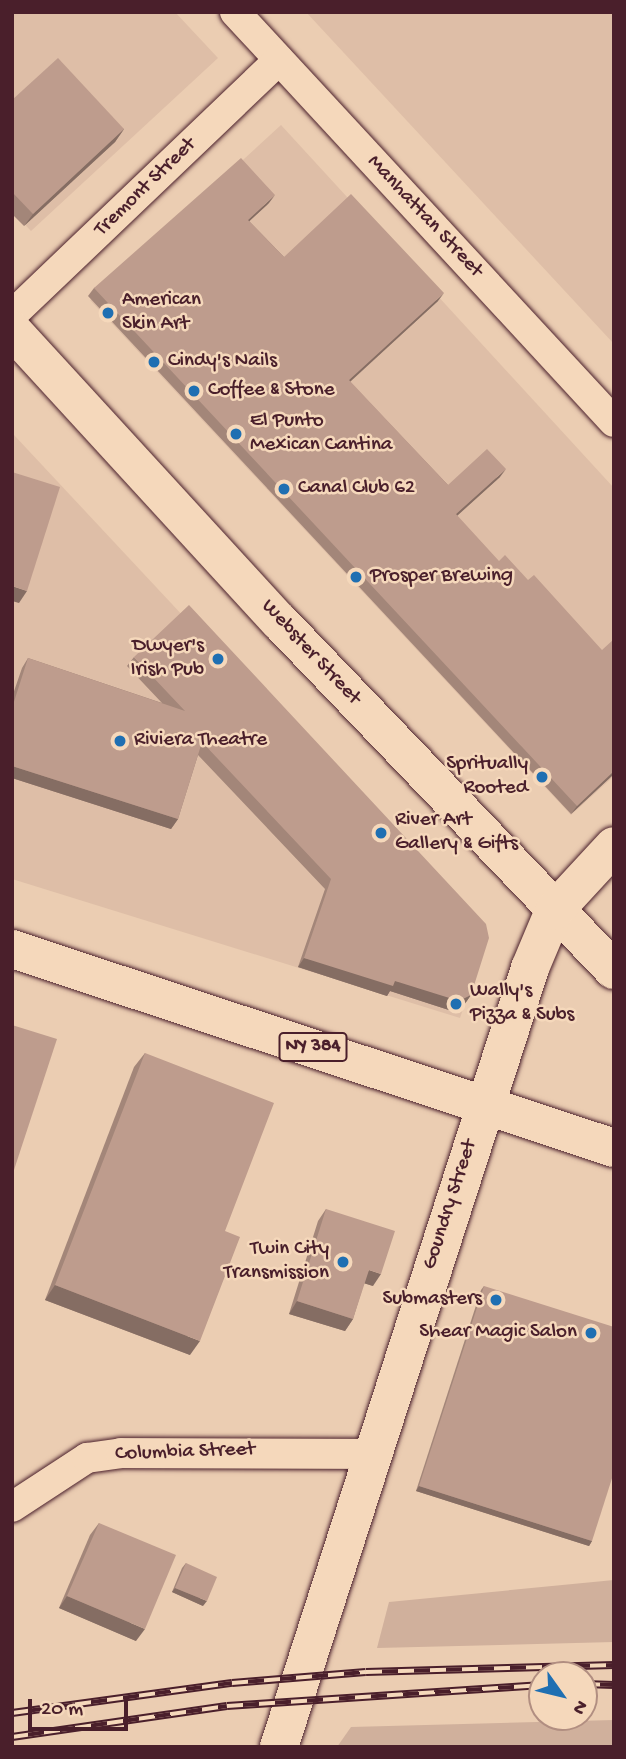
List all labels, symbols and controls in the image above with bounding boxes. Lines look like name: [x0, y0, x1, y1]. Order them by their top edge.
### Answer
street label: Tremont Street: [90, 133, 202, 243]
street label: Manhattan Street: [361, 150, 487, 284]
place label: American Skin Art: [122, 288, 201, 338]
marker: American Skin Art: [100, 305, 116, 321]
place label: Cindy's Nails: [168, 349, 277, 375]
marker: Cindy's Nails: [146, 354, 162, 370]
place label: Coffee & Stone: [208, 378, 334, 404]
marker: Coffee & Stone: [186, 383, 202, 399]
place label: El Punto Mexican Cantina: [250, 409, 393, 459]
marker: El Punto Mexican Cantina: [228, 426, 244, 442]
place label: Canal Club 62: [298, 476, 415, 502]
marker: Canal Club 62: [276, 481, 292, 497]
place label: Prosper Brewing: [370, 564, 513, 590]
marker: Prosper Brewing: [348, 569, 364, 585]
street label: Webster Street: [255, 595, 365, 711]
place label: Dwyer's Irish Pub: [130, 634, 204, 684]
marker: Dwyer's Irish Pub: [210, 651, 226, 667]
place label: Riviera Theatre: [134, 728, 267, 754]
marker: Riviera Theatre: [112, 733, 128, 749]
place label: Spritually Rooted: [446, 752, 528, 802]
marker: Spritually Rooted: [534, 769, 550, 785]
place label: River Art Gallery & Gifts: [395, 808, 518, 858]
marker: River Art Gallery & Gifts: [373, 825, 389, 841]
place label: Wally's Pizza & Subs: [470, 979, 574, 1029]
marker: Wally's Pizza & Subs: [448, 996, 464, 1012]
road number: NY 384: [278, 1032, 348, 1063]
street label: Goundry Street: [418, 1137, 484, 1273]
place label: Twin City Transmission: [224, 1237, 329, 1287]
marker: Twin City Transmission: [335, 1254, 351, 1270]
place label: Submasters: [382, 1287, 482, 1313]
marker: Submasters: [488, 1292, 504, 1308]
place label: Shear Magic Salon: [419, 1320, 577, 1346]
marker: Shear Magic Salon: [583, 1325, 599, 1341]
street label: Columbia Street: [115, 1438, 255, 1468]
north arrow: [528, 1661, 598, 1731]
scale bar: [32, 1686, 131, 1730]
text: N: [566, 1695, 592, 1718]
text: 20 m: [41, 1698, 83, 1723]

